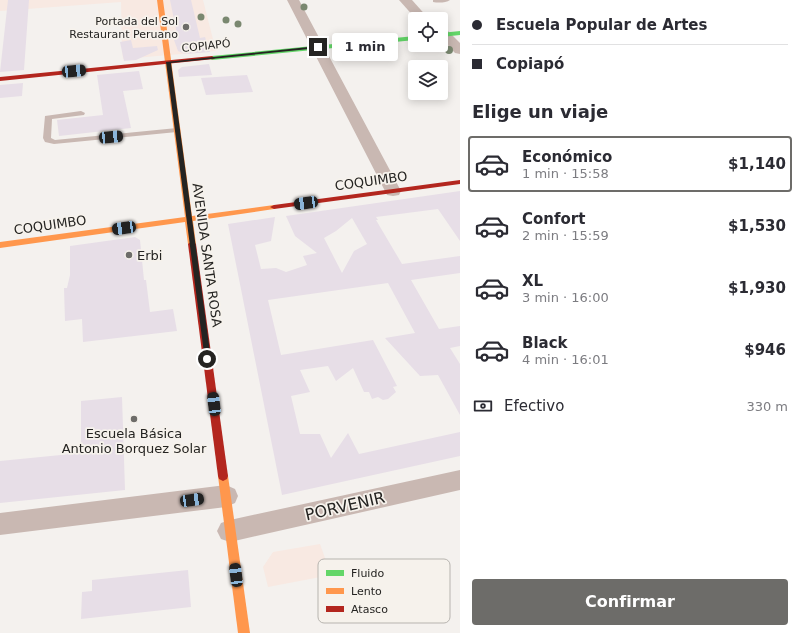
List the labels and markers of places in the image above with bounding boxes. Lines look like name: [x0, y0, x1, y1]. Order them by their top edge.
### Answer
place label: Portada del Sol Restaurant Peruano: [69, 15, 178, 41]
marker: Portada del Sol Restaurant Peruano: [181, 22, 191, 32]
place label: Erbi: [137, 248, 162, 263]
marker: Erbi: [124, 250, 134, 260]
marker: Escuela Básica Antonio Borquez Solar: [129, 414, 139, 424]
place label: Escuela Básica Antonio Borquez Solar: [62, 426, 207, 456]

